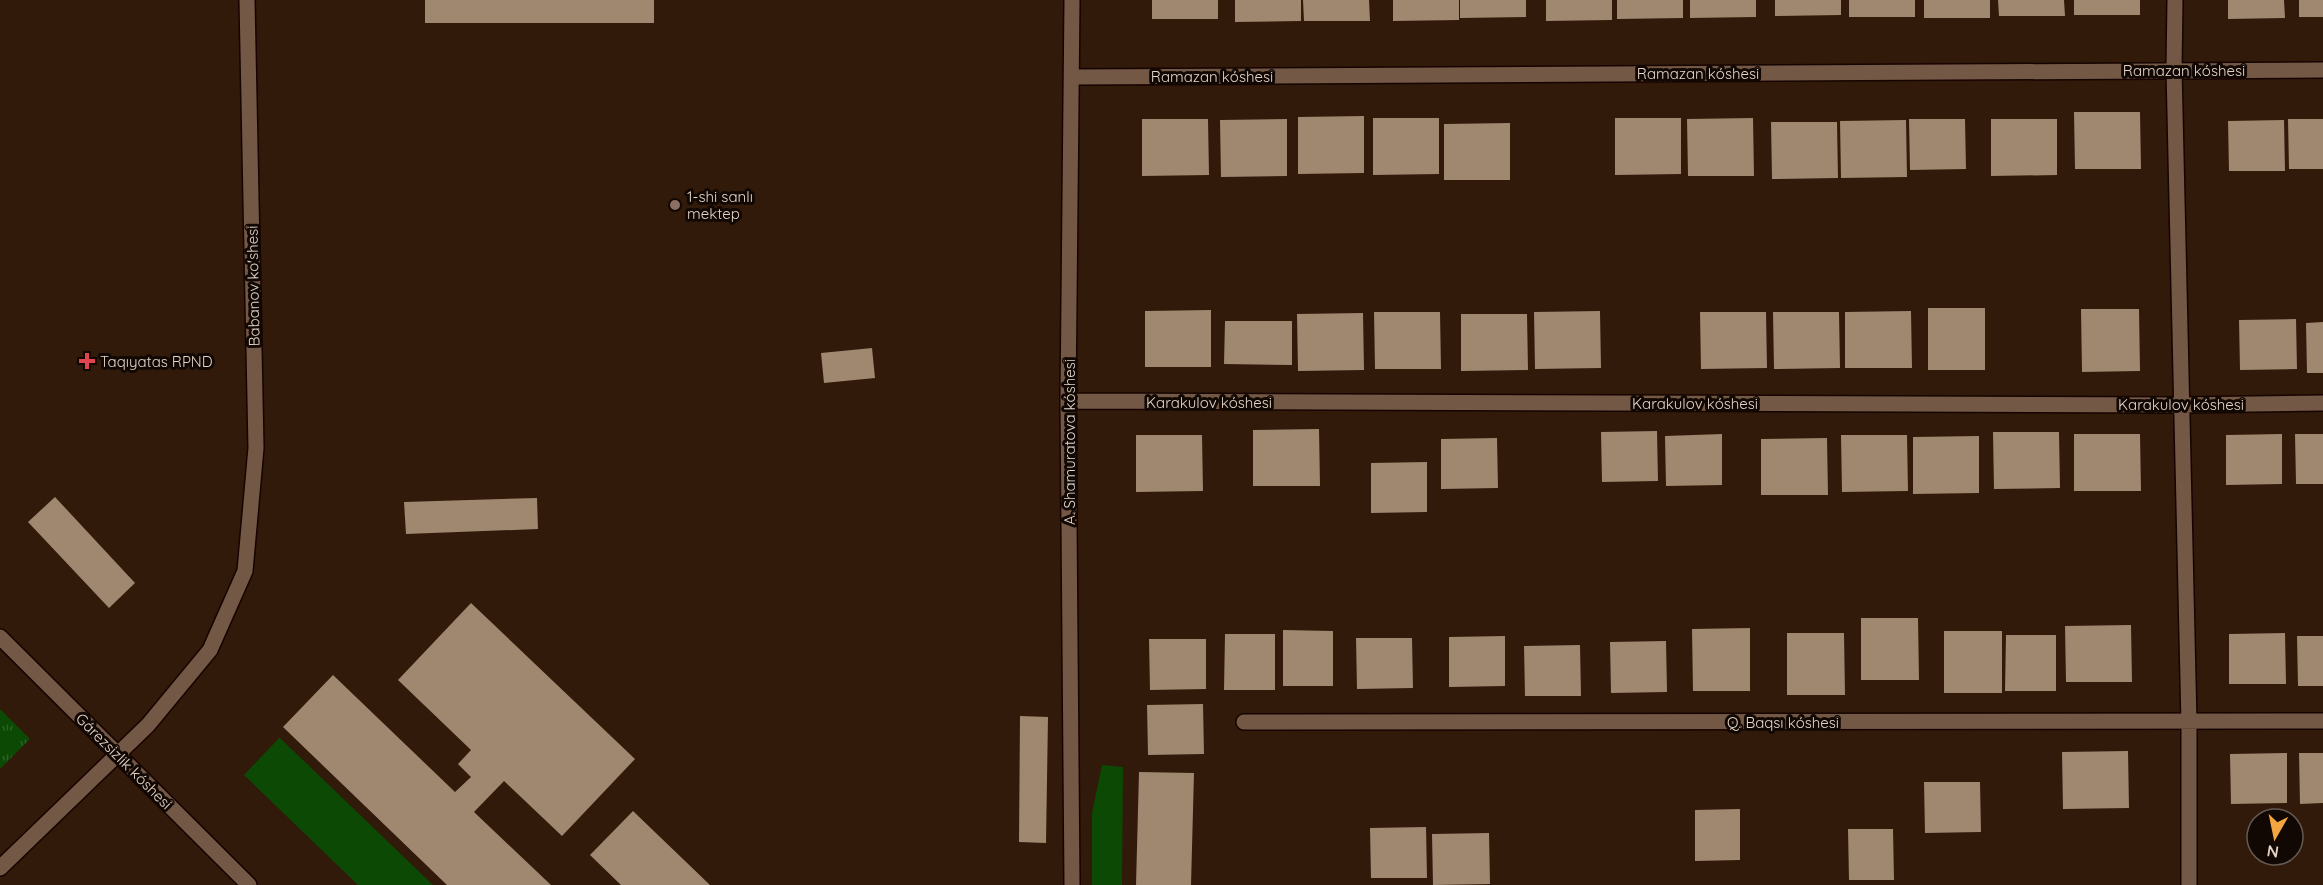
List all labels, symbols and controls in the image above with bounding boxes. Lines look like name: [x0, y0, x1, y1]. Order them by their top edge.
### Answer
street label: Ramazan kóshesi: [2123, 61, 2245, 80]
street label: Ramazan kóshesi: [1637, 64, 1759, 83]
street label: Ramazan kóshesi: [1151, 67, 1273, 86]
place label: 1-shi sanlı mektep: [687, 187, 753, 223]
marker: 1-shi sanlı mektep: [668, 198, 682, 212]
street label: Babanov ko'shesi: [242, 226, 264, 346]
marker: Taqıyatas RPND: [78, 352, 96, 370]
place label: Taqıyatas RPND: [100, 352, 213, 371]
street label: A. Shamuratova kóshesi: [1060, 359, 1079, 525]
street label: Karakulov kóshesi: [1146, 393, 1272, 412]
street label: Karakulov kóshesi: [1632, 394, 1758, 413]
street label: Karakulov kóshesi: [2118, 395, 2244, 414]
street label: Gárezsizlik kóshesi: [72, 709, 176, 813]
street label: Q. Baqsı kóshesi: [1727, 713, 1839, 732]
north arrow: [2245, 807, 2305, 867]
text: N: [2265, 841, 2280, 863]

